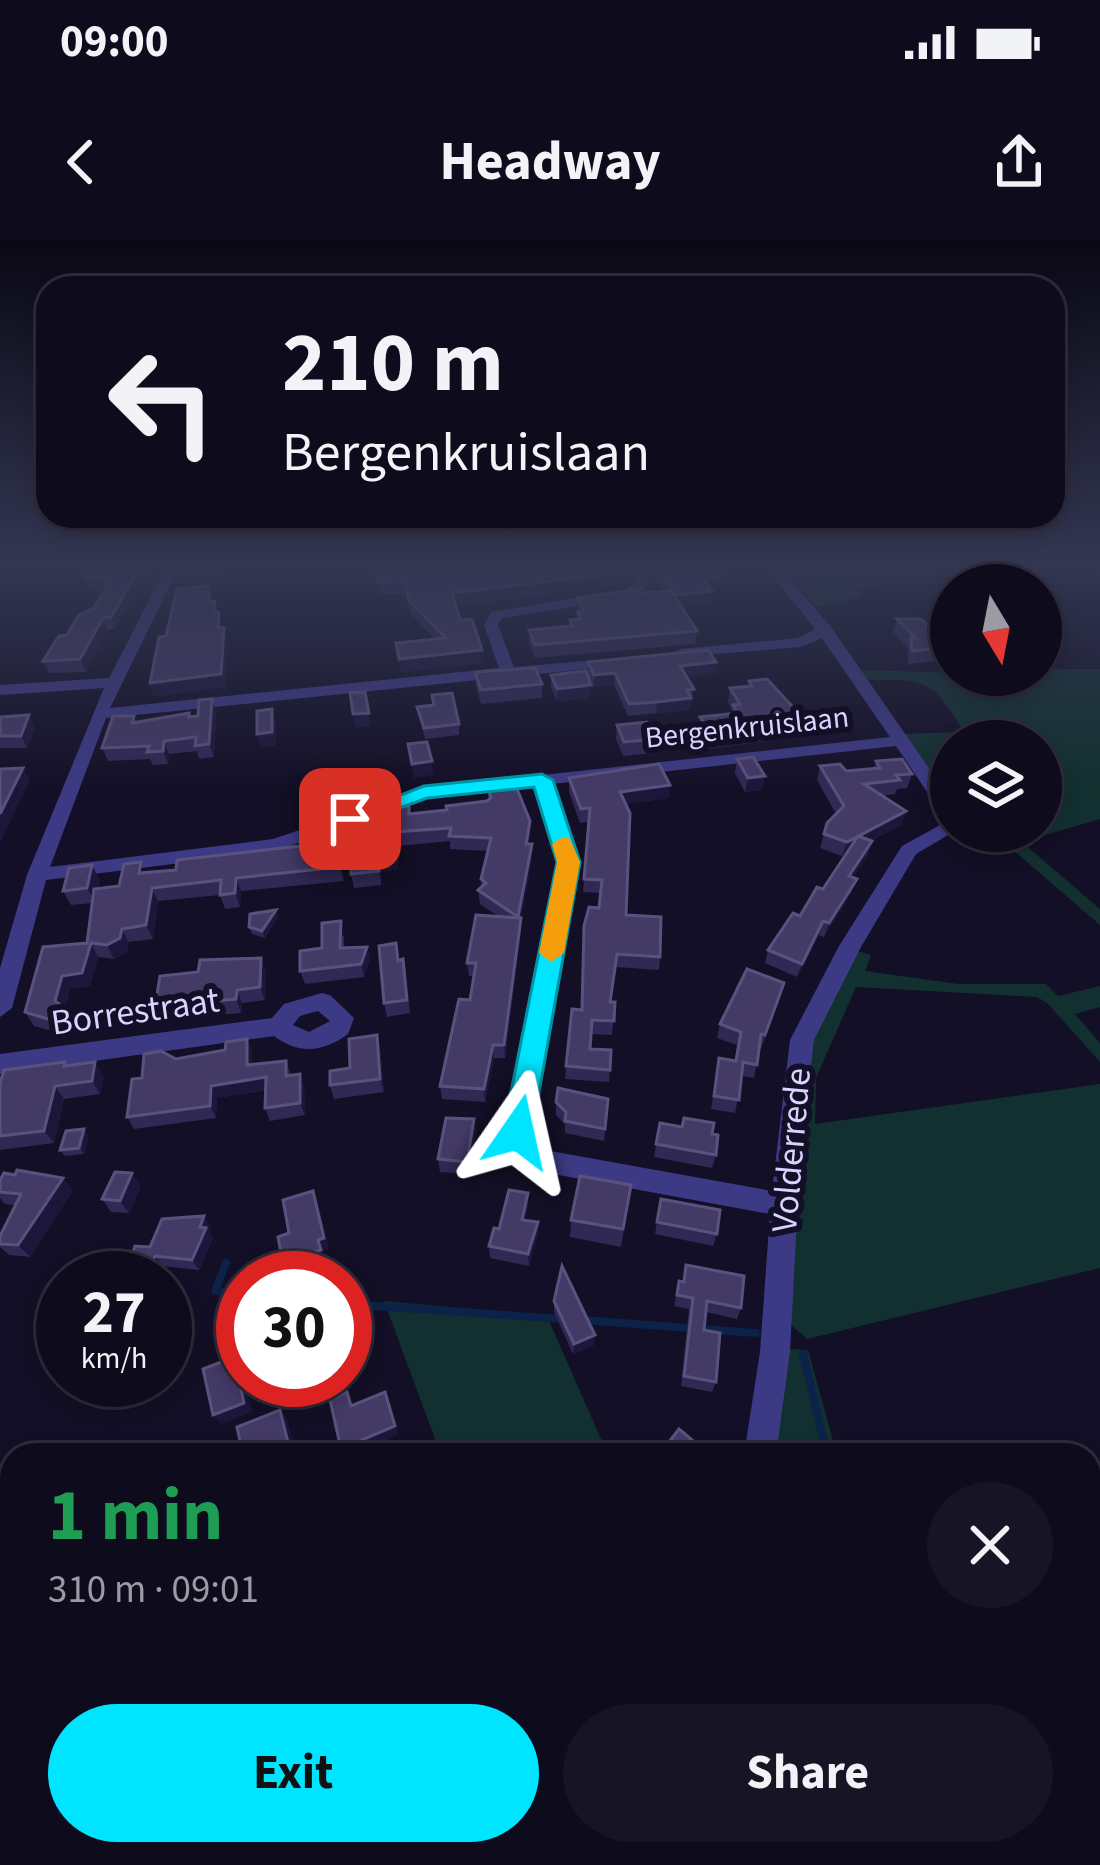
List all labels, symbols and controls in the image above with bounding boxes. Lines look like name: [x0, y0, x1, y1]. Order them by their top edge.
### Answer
text: 09:00: [60, 10, 169, 74]
text: Headway: [439, 124, 661, 201]
icon: back: [48, 129, 114, 195]
icon: share: [986, 129, 1052, 195]
text: 210 m: [282, 304, 504, 424]
icon: left: [84, 324, 240, 480]
text: Bergenkruislaan: [282, 415, 650, 492]
north arrow: [930, 564, 1062, 696]
map controls: [930, 564, 1062, 852]
street label: Bergenkruislaan: [643, 695, 851, 760]
button: layers: [930, 720, 1062, 852]
pin: [299, 768, 401, 870]
icon: arrive: [317, 786, 383, 852]
street label: Borrestraat: [48, 974, 223, 1049]
street label: Volderrede: [759, 1066, 824, 1234]
position arrow: [455, 1069, 581, 1195]
speed limit sign: 30: [216, 1251, 372, 1407]
text: 27: [82, 1271, 146, 1356]
text: km/h: [81, 1337, 147, 1380]
text: 1 min: [48, 1465, 223, 1568]
button: close: [927, 1482, 1053, 1608]
text: 310 m · 09:01: [48, 1562, 259, 1618]
button: Exit: [48, 1704, 539, 1842]
button: Share: [563, 1704, 1053, 1842]

